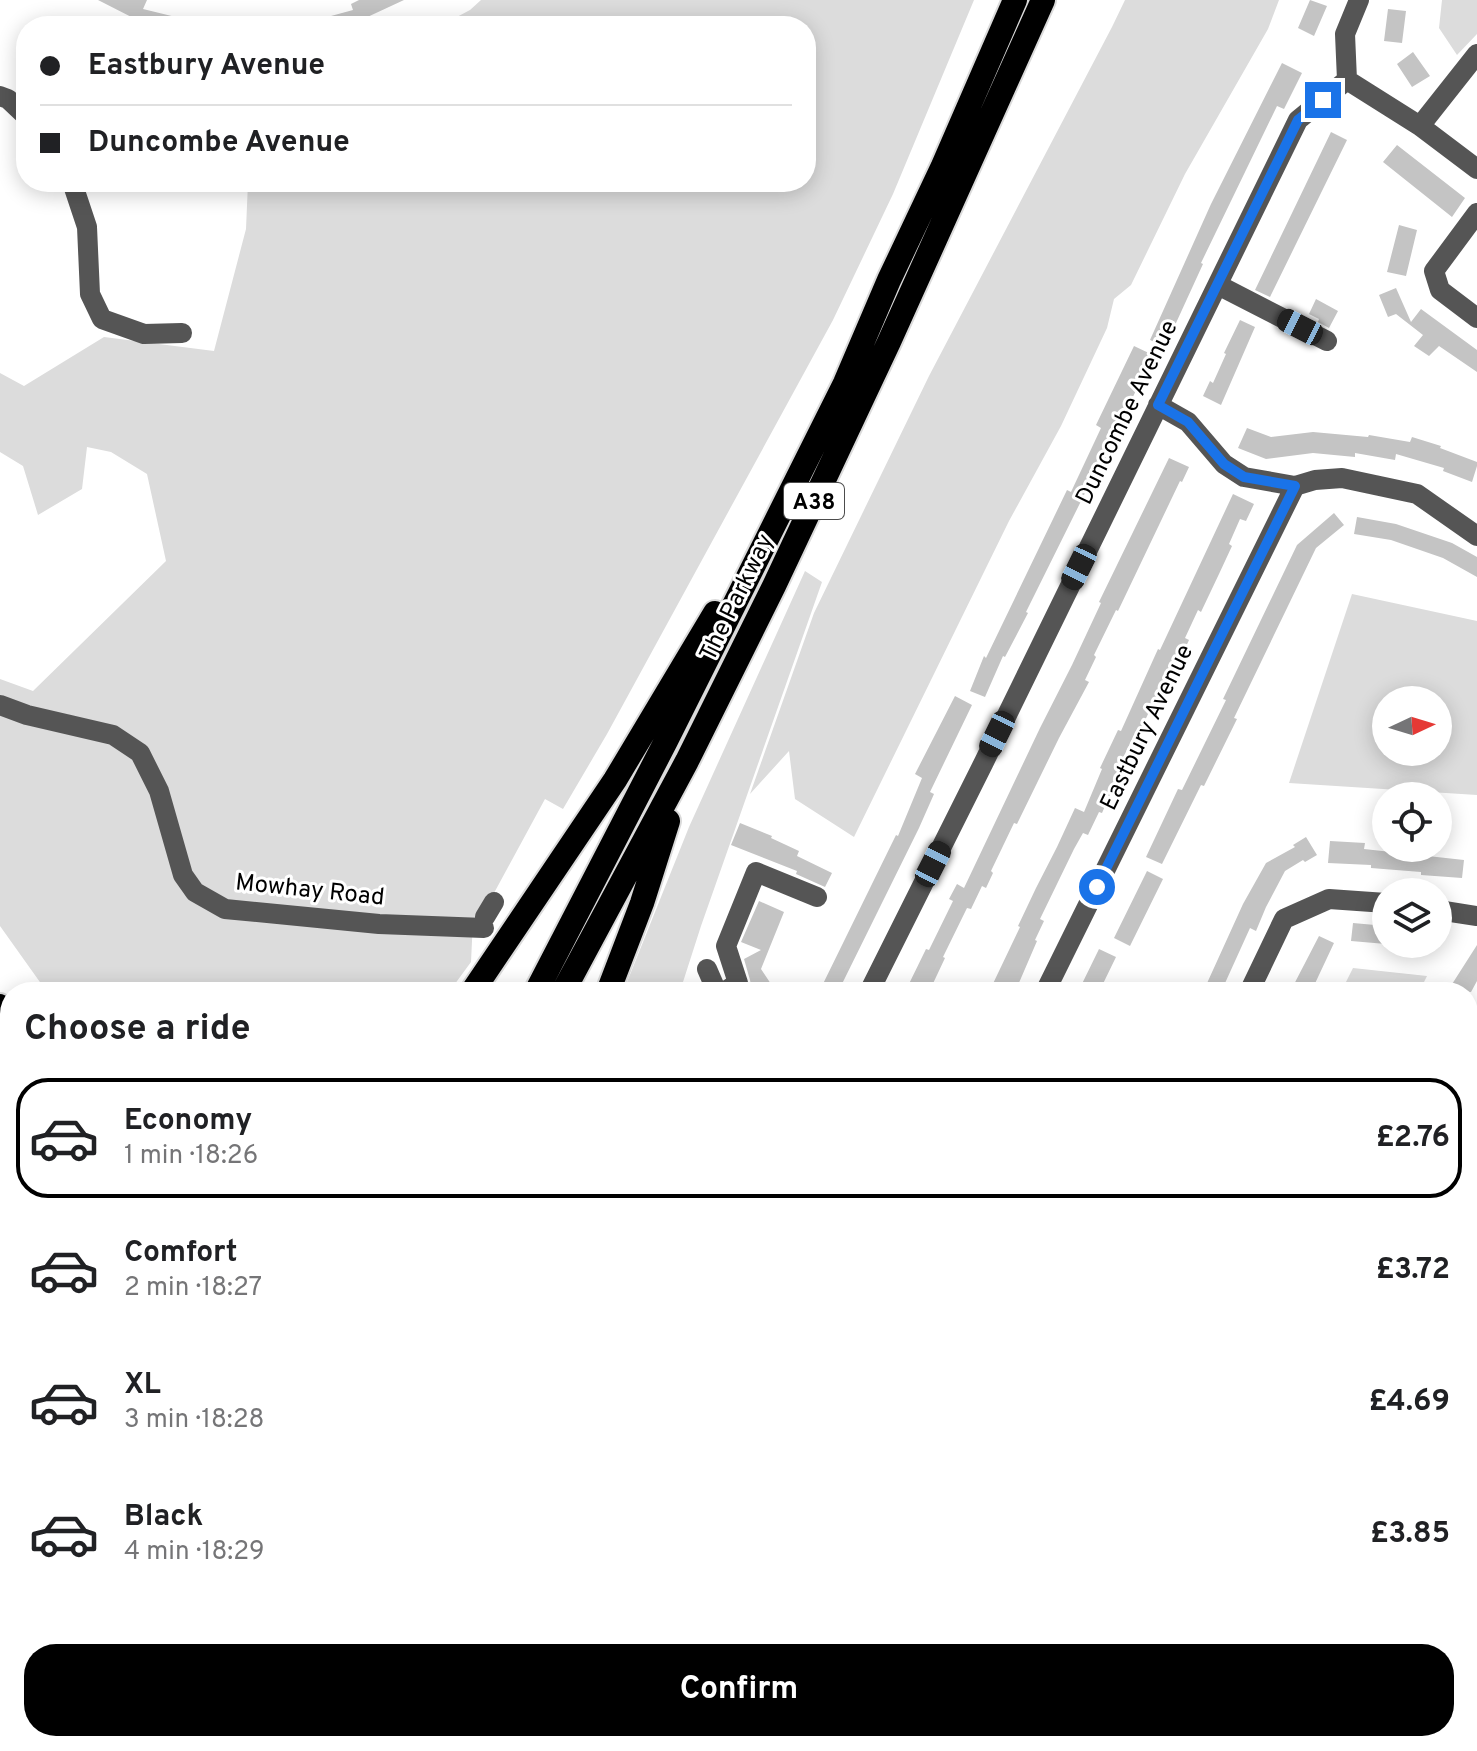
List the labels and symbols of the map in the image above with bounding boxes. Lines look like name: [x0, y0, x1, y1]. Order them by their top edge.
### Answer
route end: [1305, 82, 1341, 118]
car: [1273, 305, 1327, 349]
street label: Duncombe Avenue: [1070, 316, 1185, 510]
road number: A38: [784, 483, 844, 519]
street label: The Parkway: [694, 529, 781, 666]
car: [1058, 540, 1100, 594]
street label: Eastbury Avenue: [1095, 640, 1201, 816]
north arrow: [1372, 686, 1452, 766]
car: [976, 707, 1018, 761]
car: [911, 837, 955, 891]
street label: Mowhay Road: [234, 868, 386, 914]
route start: [1079, 869, 1115, 905]

